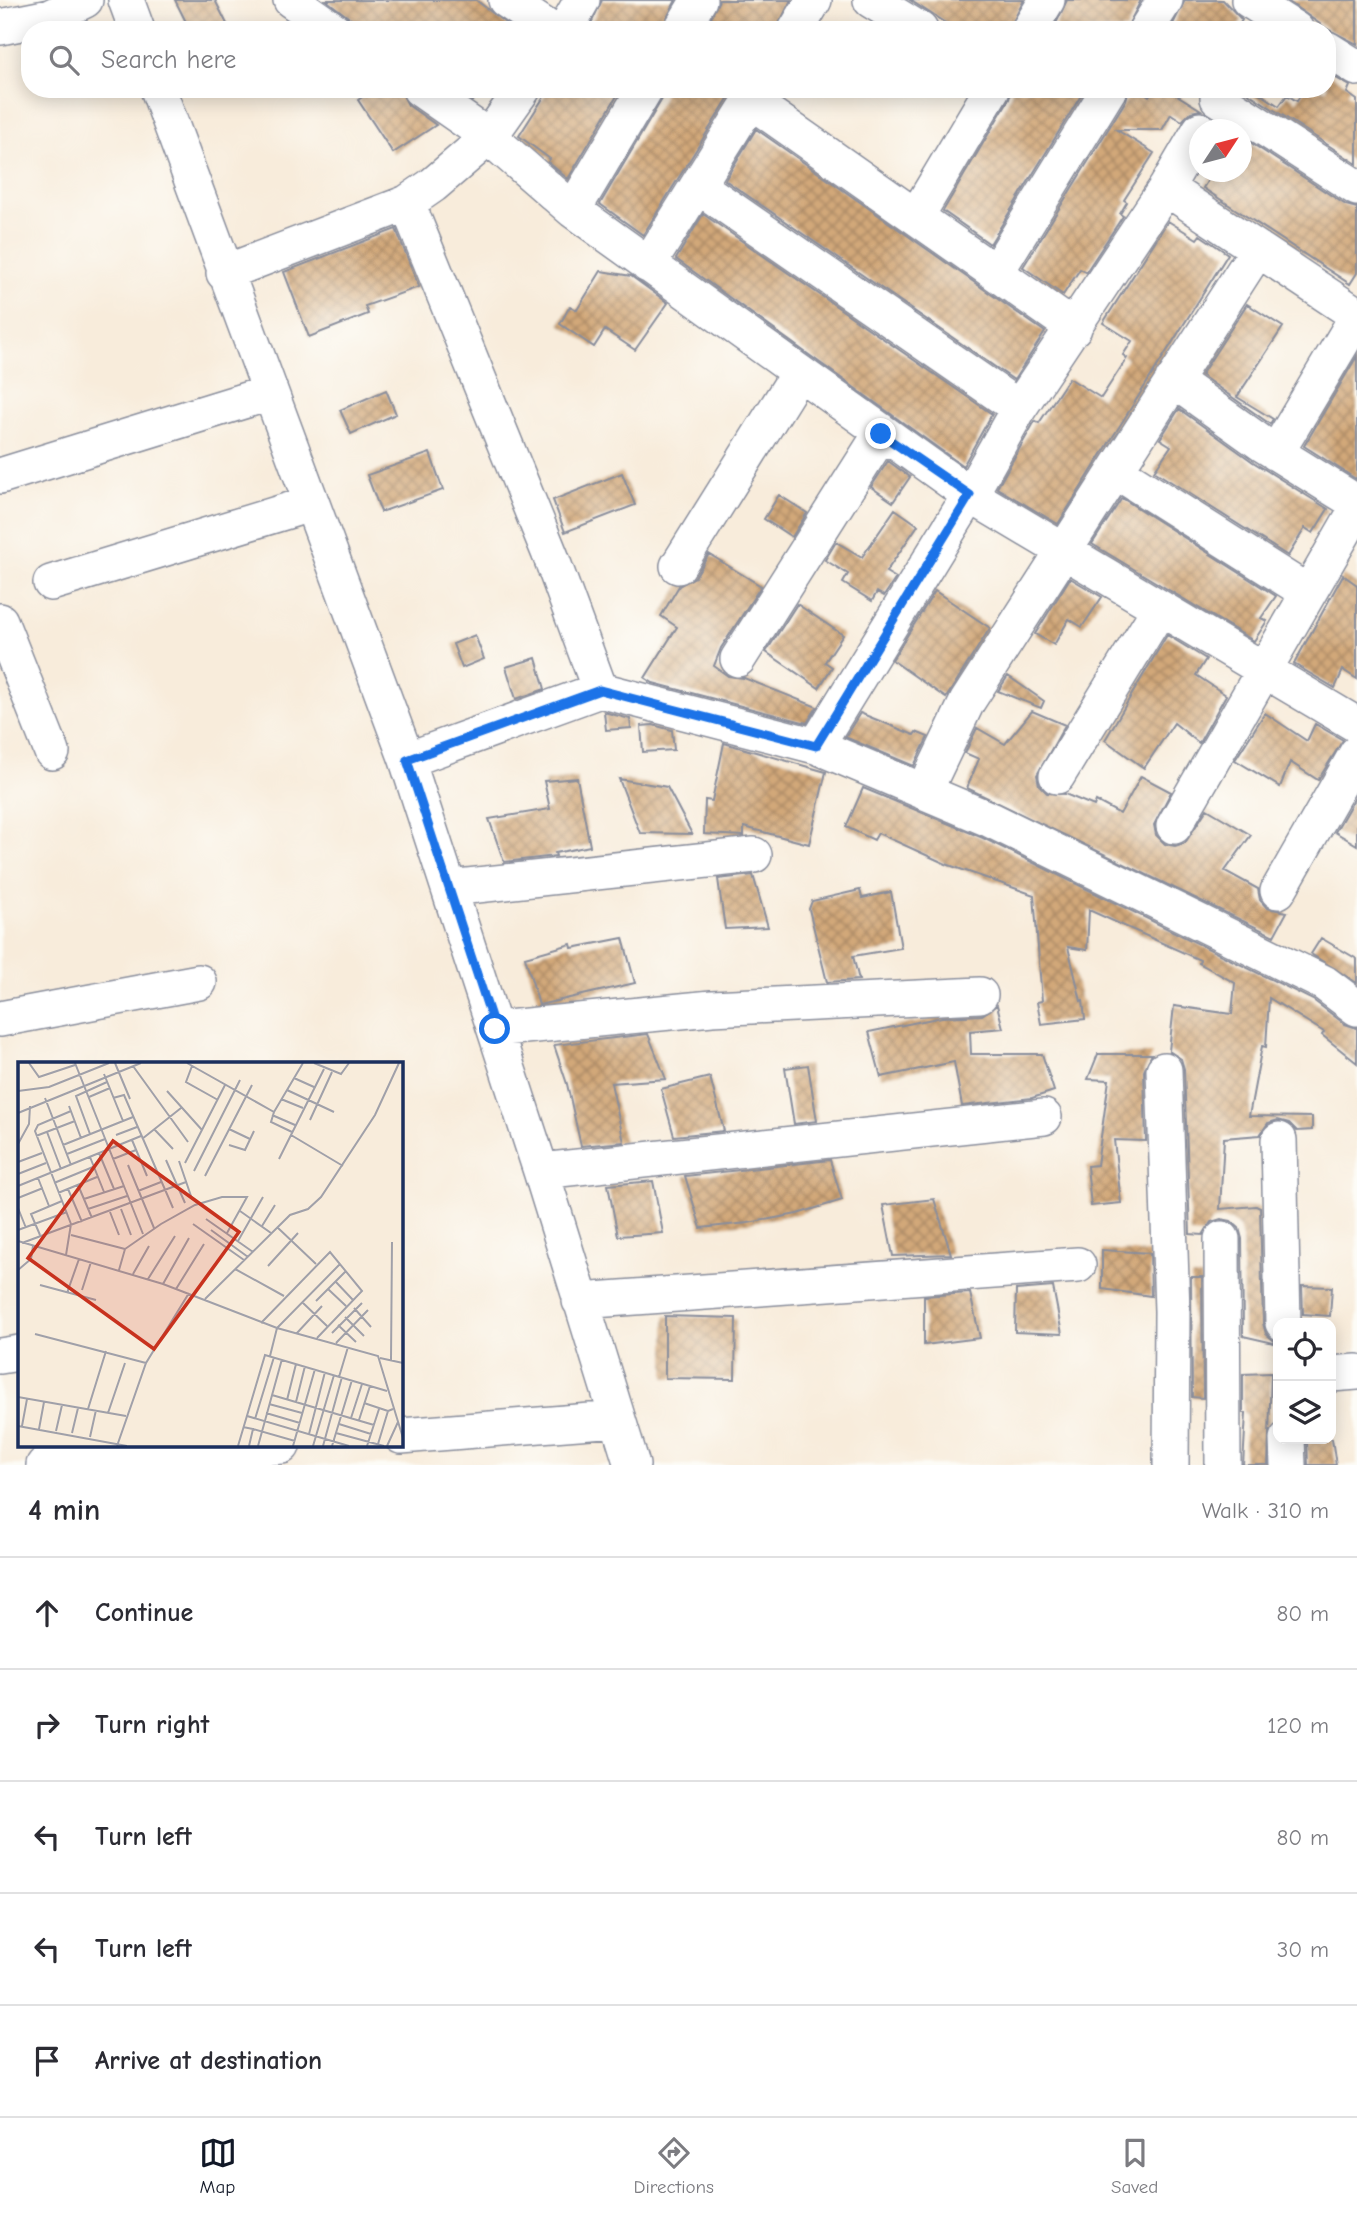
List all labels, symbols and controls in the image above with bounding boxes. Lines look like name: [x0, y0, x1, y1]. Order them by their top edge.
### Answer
search box: [21, 21, 1336, 98]
icon: search: [45, 41, 83, 79]
text: Search here: [101, 45, 236, 75]
north arrow: [1189, 119, 1252, 182]
route end: [865, 418, 896, 449]
route start: [479, 1013, 510, 1044]
inset map: [18, 1062, 402, 1448]
map controls: [1273, 1318, 1336, 1444]
button: locate: [1273, 1318, 1336, 1381]
button: layers: [1273, 1381, 1336, 1444]
text: 4 min: [28, 1493, 100, 1528]
text: Walk · 310 m: [1202, 1497, 1329, 1524]
icon: ahead: [28, 1594, 66, 1632]
text: Continue: [95, 1598, 193, 1628]
text: 80 m: [1276, 1600, 1329, 1627]
icon: right: [28, 1706, 66, 1744]
text: Turn right: [95, 1710, 209, 1740]
text: 120 m: [1267, 1712, 1329, 1739]
icon: left: [28, 1818, 66, 1856]
text: Turn left: [95, 1822, 192, 1852]
text: 80 m: [1276, 1824, 1329, 1851]
icon: left: [28, 1930, 66, 1968]
text: Turn left: [95, 1934, 192, 1964]
text: 30 m: [1277, 1936, 1329, 1963]
icon: arrive: [28, 2042, 66, 2080]
text: Arrive at destination: [95, 2046, 322, 2076]
tab: Map: [199, 2134, 237, 2198]
tab: Directions: [634, 2134, 714, 2198]
tab: Saved: [1111, 2134, 1158, 2198]

